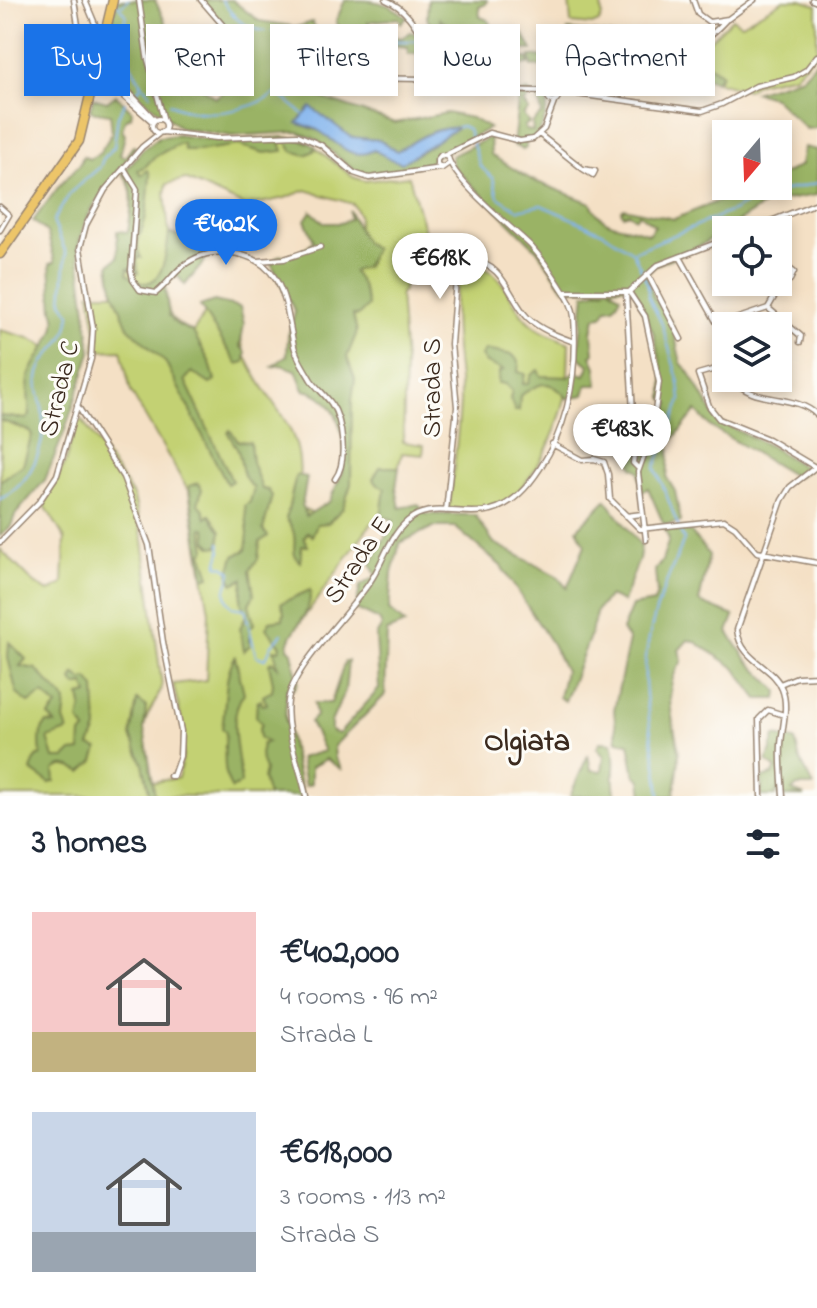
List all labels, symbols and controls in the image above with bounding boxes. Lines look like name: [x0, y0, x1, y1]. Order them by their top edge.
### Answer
chip: Buy: [24, 24, 130, 96]
chip: Rent: [146, 24, 254, 96]
chip: Filters: [270, 24, 398, 96]
chip: New: [414, 24, 520, 96]
chip: Apartment: [536, 24, 715, 96]
north arrow: [712, 120, 792, 200]
map controls: [712, 120, 792, 392]
pin: €402K: [170, 199, 282, 267]
text: €402K: [193, 206, 259, 244]
button: locate: [712, 216, 792, 296]
pin: €618K: [384, 233, 496, 301]
text: €618K: [410, 240, 470, 278]
button: layers: [712, 312, 792, 392]
street label: Strada C: [31, 337, 91, 441]
street label: Strada S: [415, 338, 453, 438]
pin: €483K: [566, 404, 678, 472]
text: €483K: [591, 411, 653, 449]
street label: Strada E: [316, 510, 402, 612]
district label: Olgiata: [484, 721, 570, 766]
text: 3 homes: [32, 819, 147, 869]
icon: filters: [741, 822, 785, 866]
text: €402,000: [280, 929, 399, 979]
icon: home: [96, 944, 192, 1040]
text: 4 rooms · 96 m²: [280, 979, 438, 1017]
text: Strada L: [280, 1017, 372, 1055]
text: €618,000: [280, 1129, 392, 1179]
icon: home: [96, 1144, 192, 1240]
text: 3 rooms · 113 m²: [280, 1179, 446, 1217]
text: Strada S: [280, 1217, 379, 1255]

